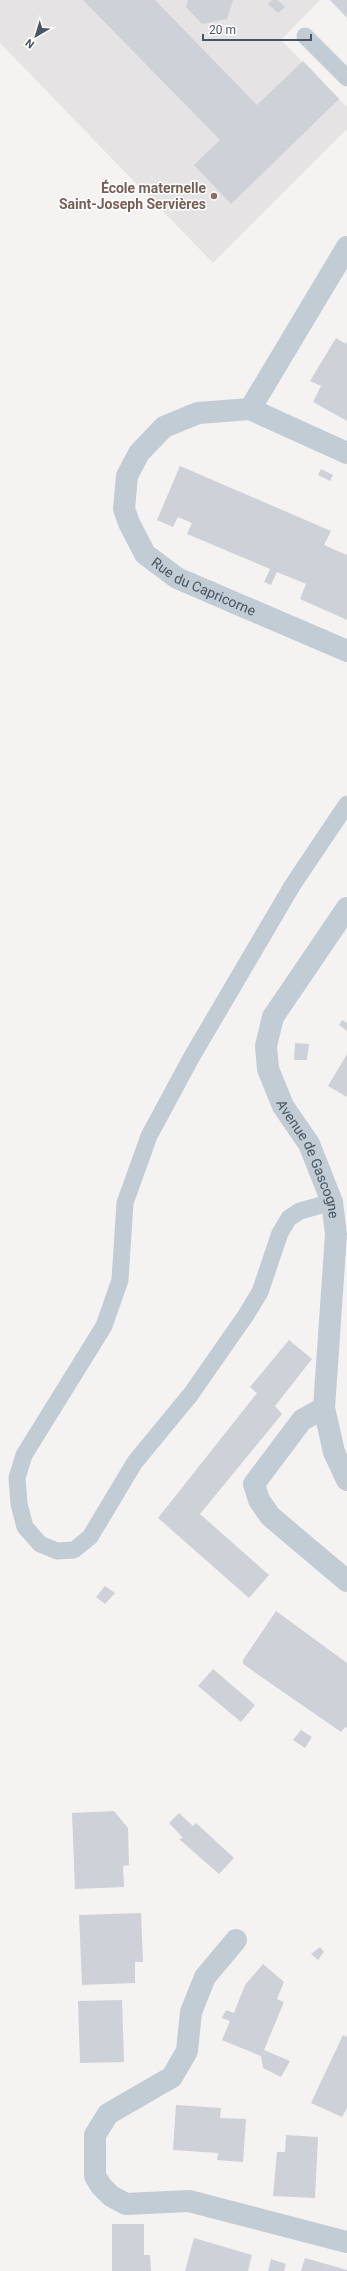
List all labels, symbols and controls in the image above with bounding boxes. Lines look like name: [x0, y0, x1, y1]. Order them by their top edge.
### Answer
north arrow: [16, 16, 56, 56]
scale bar: [203, 16, 311, 42]
text: 20 m: [209, 23, 236, 37]
text: N: [23, 36, 37, 51]
place label: École maternelle Saint-Joseph Servières: [59, 179, 206, 212]
marker: École maternelle Saint-Joseph Servières: [209, 191, 219, 201]
street label: Rue du Capricorne: [149, 554, 258, 619]
street label: Avenue de Gascogne: [273, 1097, 342, 1219]

